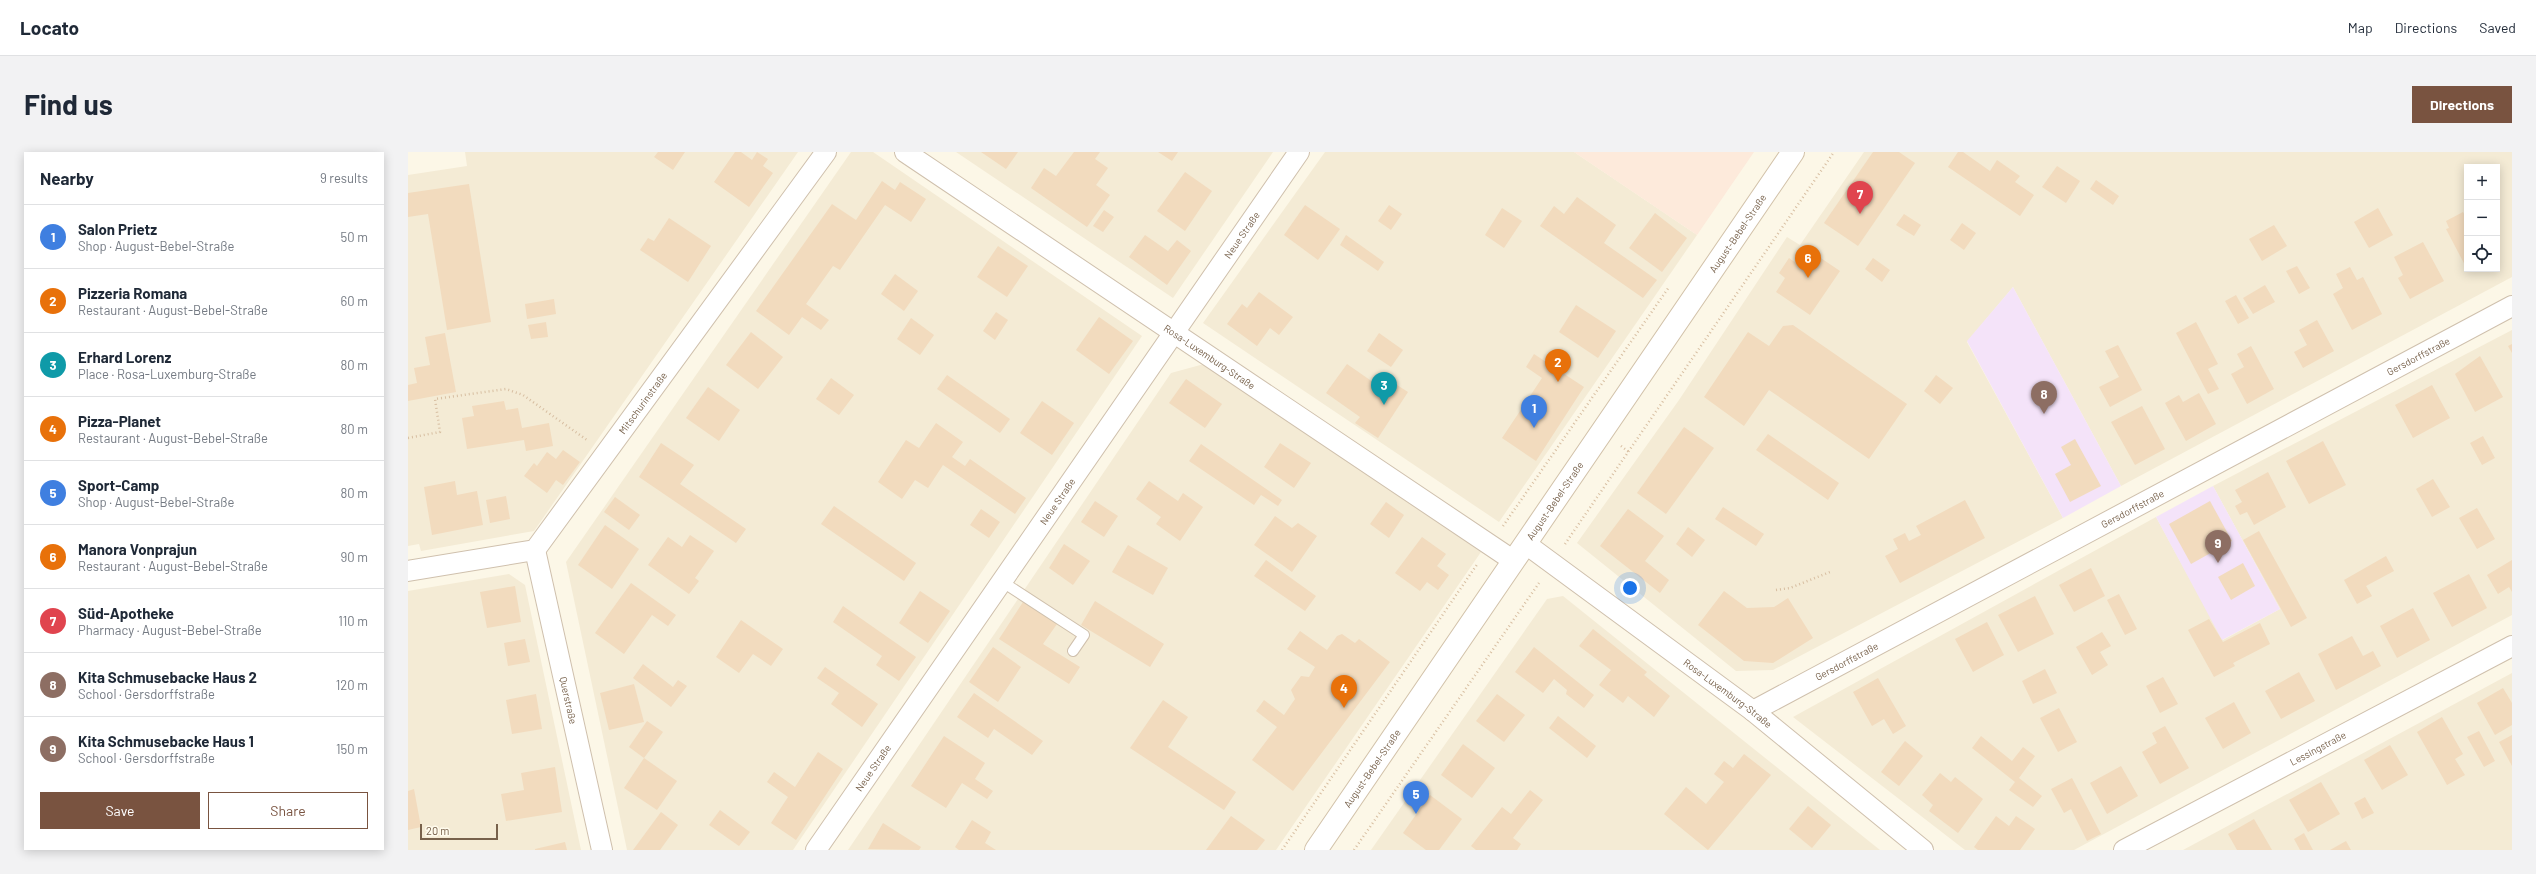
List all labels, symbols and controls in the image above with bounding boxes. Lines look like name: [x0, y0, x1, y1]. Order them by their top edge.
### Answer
text: Locato: [20, 16, 79, 39]
text: Map: [2348, 19, 2373, 36]
text: Directions: [2395, 19, 2457, 36]
text: Saved: [2479, 19, 2516, 36]
button: Directions: [2412, 86, 2512, 123]
text: Find us: [24, 87, 113, 121]
map controls: [2464, 164, 2500, 272]
button: +: [2464, 164, 2500, 200]
text: Nearby: [40, 168, 94, 188]
text: 9 results: [320, 170, 368, 186]
pin: 7: [1847, 181, 1873, 214]
street label: August-Bebel-Straße: [1706, 192, 1768, 275]
button: −: [2464, 200, 2500, 236]
street label: Neue Straße: [1221, 209, 1262, 261]
text: Salon Prietz: [78, 220, 157, 238]
text: 1: [51, 229, 55, 245]
text: 50 m: [341, 229, 368, 245]
button: locate: [2464, 236, 2500, 272]
text: Shop · August-Bebel-Straße: [78, 238, 234, 254]
pin: 6: [1795, 245, 1821, 278]
text: Pizzeria Romana: [78, 284, 187, 302]
text: 2: [49, 293, 57, 309]
text: 60 m: [341, 293, 368, 309]
text: Restaurant · August-Bebel-Straße: [78, 302, 268, 318]
street label: Rosa-Luxemburg-Straße: [1162, 322, 1258, 392]
street label: Gersdorffstraße: [2385, 334, 2452, 378]
text: Erhard Lorenz: [78, 348, 171, 366]
pin: 2: [1545, 349, 1571, 382]
text: 3: [49, 357, 57, 373]
text: 80 m: [341, 357, 368, 373]
text: Place · Rosa-Luxemburg-Straße: [78, 366, 256, 382]
street label: Mitschurinstraße: [616, 370, 669, 436]
pin: 3: [1371, 372, 1397, 405]
pin: 8: [2031, 381, 2057, 414]
pin: 1: [1521, 395, 1547, 428]
text: Pizza-Planet: [78, 412, 161, 430]
text: 4: [49, 421, 57, 437]
text: 80 m: [341, 421, 368, 437]
text: Restaurant · August-Bebel-Straße: [78, 430, 268, 446]
street label: August-Bebel-Straße: [1524, 459, 1586, 542]
text: Sport-Camp: [78, 476, 159, 494]
street label: Neue Straße: [1037, 476, 1078, 527]
text: 5: [49, 485, 57, 501]
text: 80 m: [341, 485, 368, 501]
street label: Gersdorffstraße: [2099, 487, 2166, 530]
text: Shop · August-Bebel-Straße: [78, 494, 234, 510]
pin: 9: [2205, 530, 2231, 563]
text: Manora Vonprajun: [78, 540, 197, 558]
text: 6: [50, 549, 56, 565]
text: 90 m: [341, 549, 368, 565]
text: Restaurant · August-Bebel-Straße: [78, 558, 268, 574]
your location: [1620, 578, 1640, 598]
text: Süd-Apotheke: [78, 604, 174, 622]
text: 7: [50, 613, 56, 629]
text: 110 m: [338, 613, 368, 629]
text: Pharmacy · August-Bebel-Straße: [78, 622, 262, 638]
street label: Gersdorffstraße: [1813, 639, 1880, 683]
street label: Rosa-Luxemburg-Straße: [1681, 656, 1775, 730]
text: Kita Schmusebacke Haus 2: [78, 668, 257, 686]
street label: Querstraße: [557, 675, 580, 725]
pin: 4: [1331, 675, 1357, 708]
text: 8: [49, 677, 57, 693]
text: 120 m: [336, 677, 368, 693]
text: School · Gersdorffstraße: [78, 686, 215, 702]
street label: August-Bebel-Straße: [1341, 727, 1403, 810]
street label: Lessingstraße: [2288, 728, 2348, 768]
text: Kita Schmusebacke Haus 1: [78, 732, 254, 750]
text: 9: [50, 741, 56, 757]
text: 150 m: [336, 741, 368, 757]
street label: Neue Straße: [853, 742, 893, 793]
text: School · Gersdorffstraße: [78, 750, 215, 766]
pin: 5: [1403, 781, 1429, 814]
button: Save: [40, 792, 200, 829]
button: Share: [208, 792, 368, 829]
scale bar: [420, 822, 498, 841]
text: 20 m: [426, 824, 449, 837]

